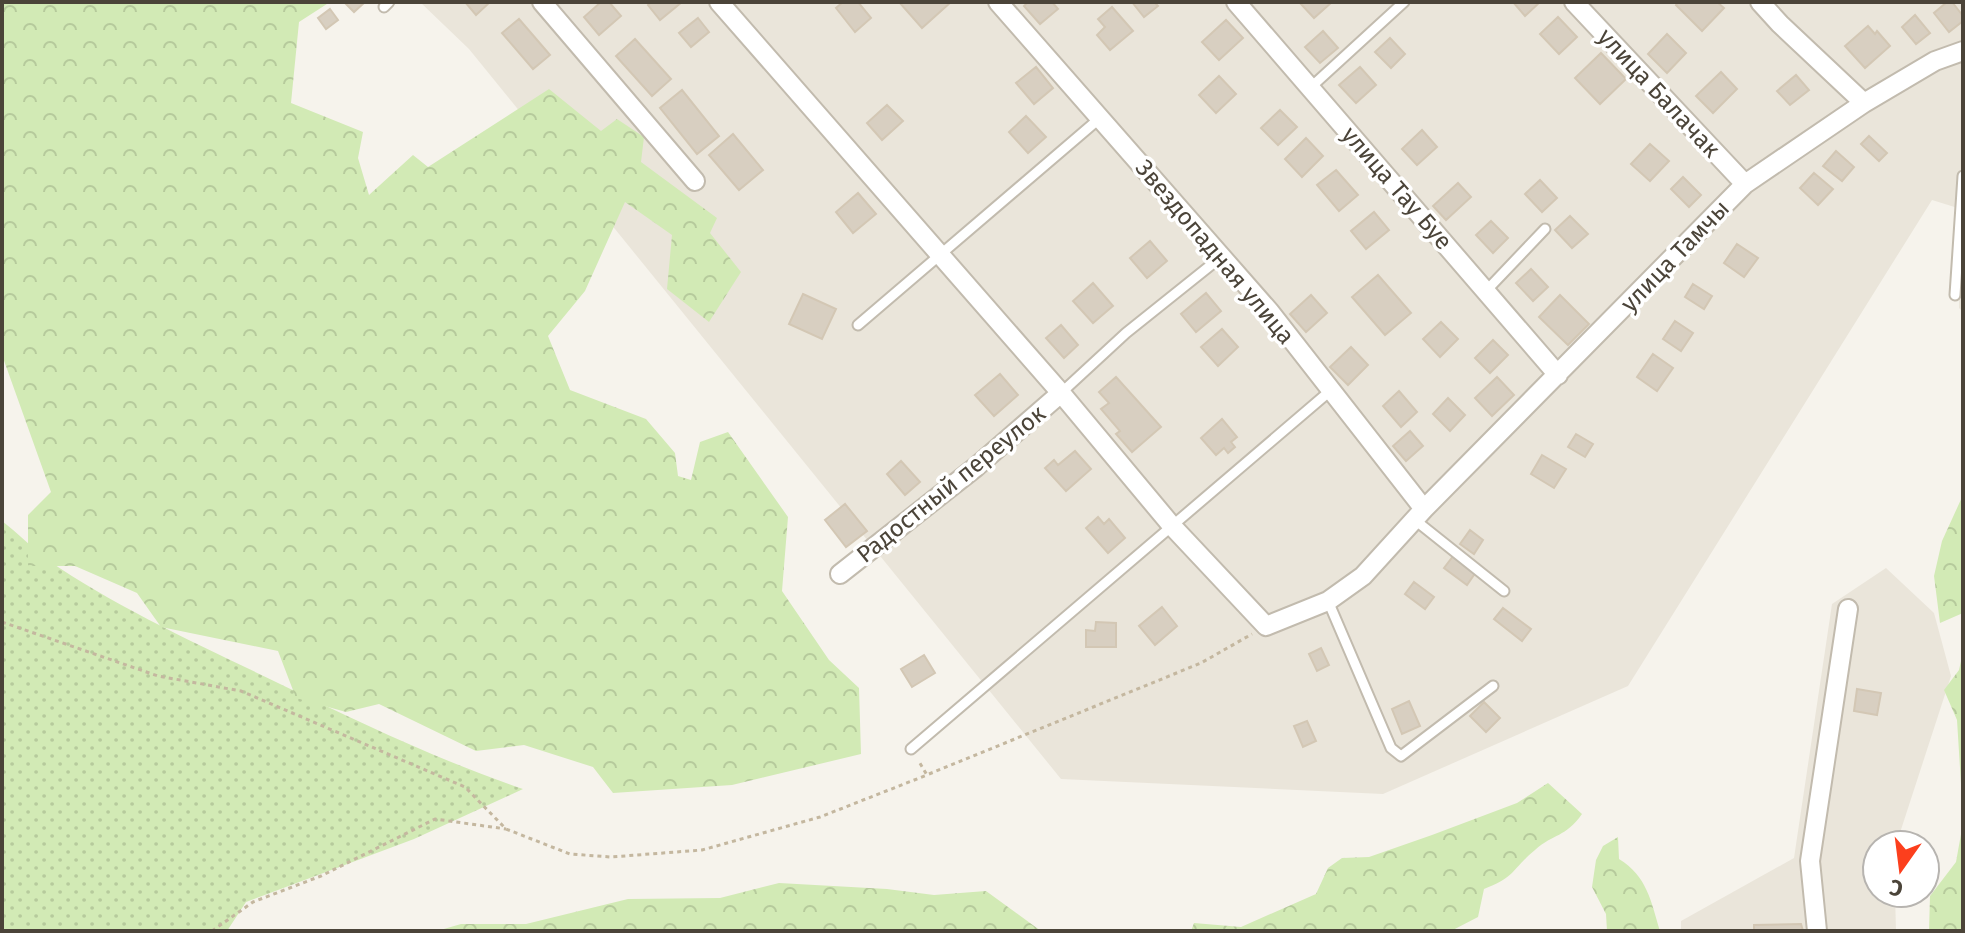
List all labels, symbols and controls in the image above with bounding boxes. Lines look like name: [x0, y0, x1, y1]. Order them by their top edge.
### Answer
street label: улица Балачак: [1592, 23, 1726, 164]
street label: улица Тау Буе: [1336, 121, 1458, 255]
street label: Звездопадная улица: [1130, 154, 1300, 350]
street label: улица Тамчы: [1615, 194, 1735, 318]
street label: Радостный переулок: [851, 399, 1051, 569]
north arrow: [1861, 829, 1941, 909]
text: С: [1887, 873, 1906, 903]

